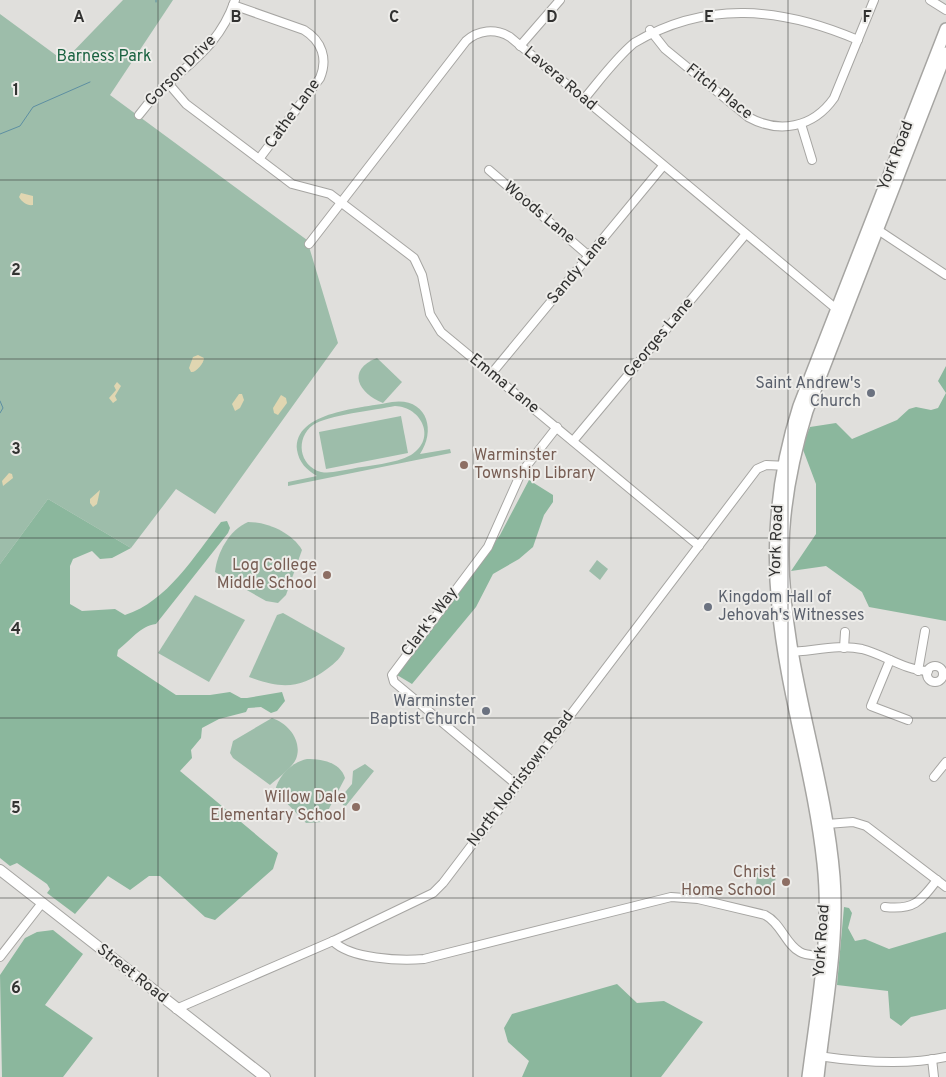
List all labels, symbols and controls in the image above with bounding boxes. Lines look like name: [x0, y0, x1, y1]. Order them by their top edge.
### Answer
text: A: [73, 8, 85, 28]
text: B: [230, 8, 242, 28]
text: C: [389, 8, 399, 28]
text: D: [546, 8, 558, 28]
text: E: [704, 8, 714, 28]
text: F: [862, 8, 872, 28]
street label: Gorson Drive: [141, 31, 221, 111]
street label: Lavera Road: [519, 43, 601, 115]
park label: Barness Park: [57, 47, 151, 67]
street label: Fitch Place: [682, 60, 756, 124]
street label: Cathe Lane: [261, 75, 325, 153]
text: 1: [13, 81, 19, 101]
street label: York Road: [874, 118, 918, 194]
street label: Woods Lane: [499, 177, 579, 249]
street label: Sandy Lane: [543, 231, 613, 309]
text: 2: [11, 261, 21, 281]
street label: Georges Lane: [620, 294, 698, 382]
street label: Emma Lane: [465, 350, 543, 418]
place label: Saint Andrew's Church: [755, 374, 861, 412]
marker: Saint Andrew's Church: [865, 387, 877, 399]
text: 3: [11, 440, 21, 460]
place label: Warminster Township Library: [474, 446, 596, 484]
marker: Warminster Township Library: [458, 459, 470, 471]
street label: York Road: [766, 504, 788, 578]
place label: Log College Middle School: [217, 556, 317, 594]
marker: Log College Middle School: [321, 569, 333, 581]
street label: Clark's Way: [397, 583, 463, 661]
place label: Kingdom Hall of Jehovah's Witnesses: [718, 588, 865, 626]
marker: Kingdom Hall of Jehovah's Witnesses: [702, 601, 714, 613]
text: 4: [11, 620, 21, 640]
place label: Warminster Baptist Church: [370, 692, 476, 730]
marker: Warminster Baptist Church: [480, 705, 492, 717]
street label: North Norristown Road: [463, 707, 579, 851]
place label: Willow Dale Elementary School: [210, 788, 346, 826]
text: 5: [11, 799, 21, 819]
marker: Willow Dale Elementary School: [350, 801, 362, 813]
place label: Christ Home School: [681, 863, 776, 901]
marker: Christ Home School: [780, 876, 792, 888]
street label: York Road: [809, 904, 835, 978]
street label: Street Road: [92, 940, 172, 1008]
text: 6: [11, 979, 21, 999]

